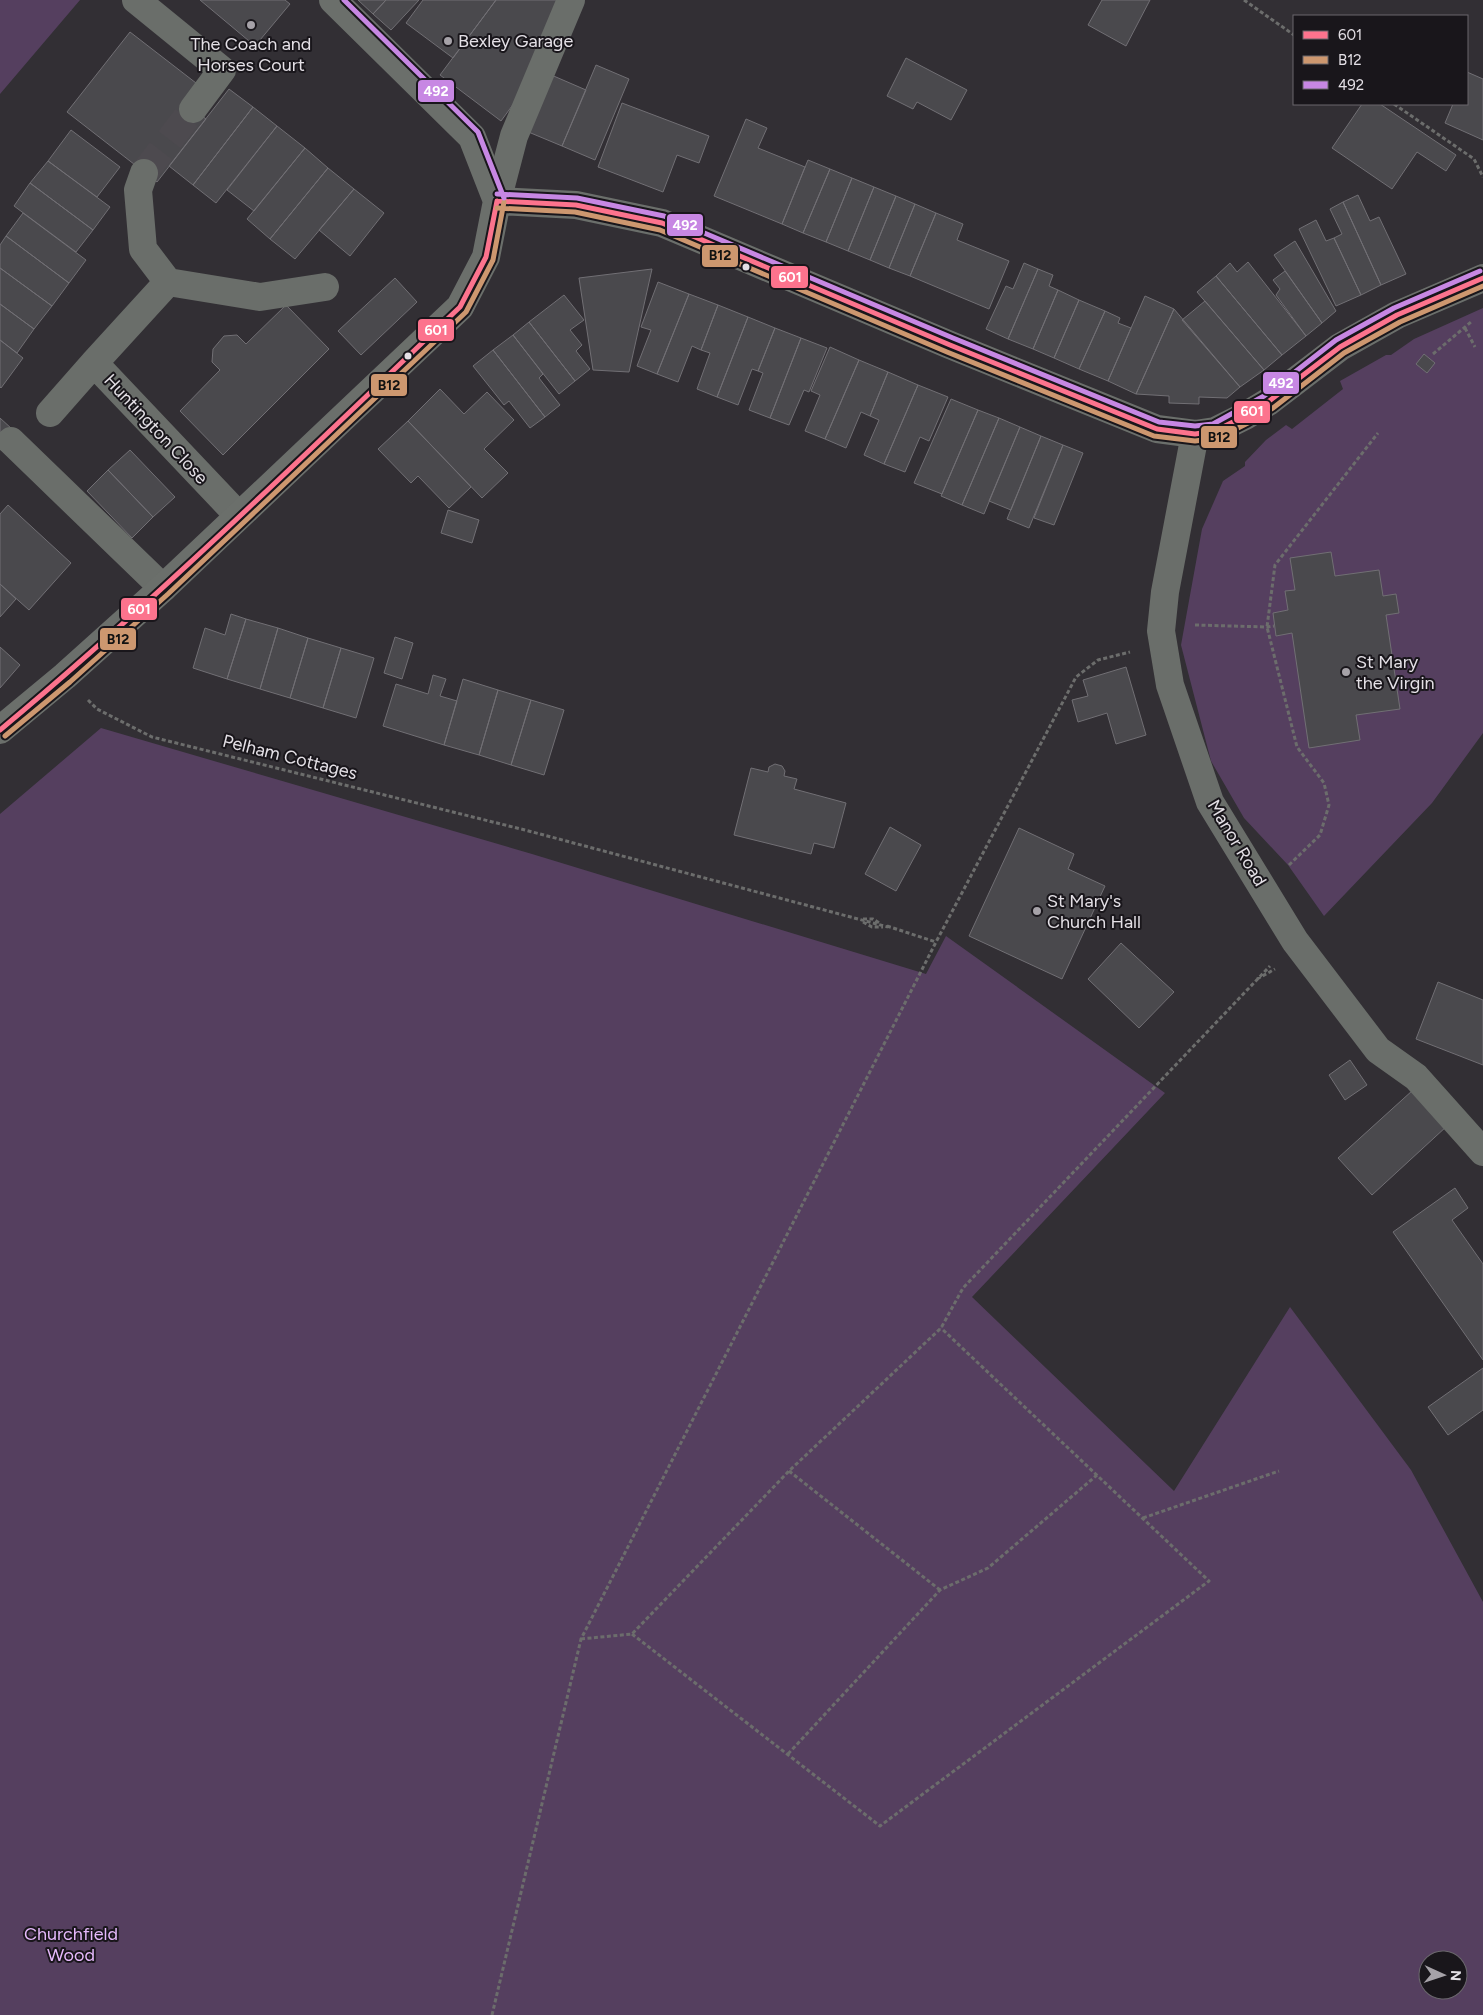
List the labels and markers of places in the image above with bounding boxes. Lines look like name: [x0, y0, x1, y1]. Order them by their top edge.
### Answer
marker: The Coach and Horses Court: [245, 19, 257, 31]
place label: Bexley Garage: [458, 30, 573, 52]
place label: The Coach and Horses Court: [191, 33, 311, 76]
marker: Bexley Garage: [442, 35, 454, 47]
unlabelled marker: [741, 262, 751, 272]
unlabelled marker: [403, 351, 413, 361]
place label: St Mary the Virgin: [1356, 651, 1435, 694]
marker: St Mary the Virgin: [1340, 666, 1352, 678]
place label: St Mary's Church Hall: [1047, 890, 1141, 933]
marker: St Mary's Church Hall: [1031, 905, 1043, 917]

